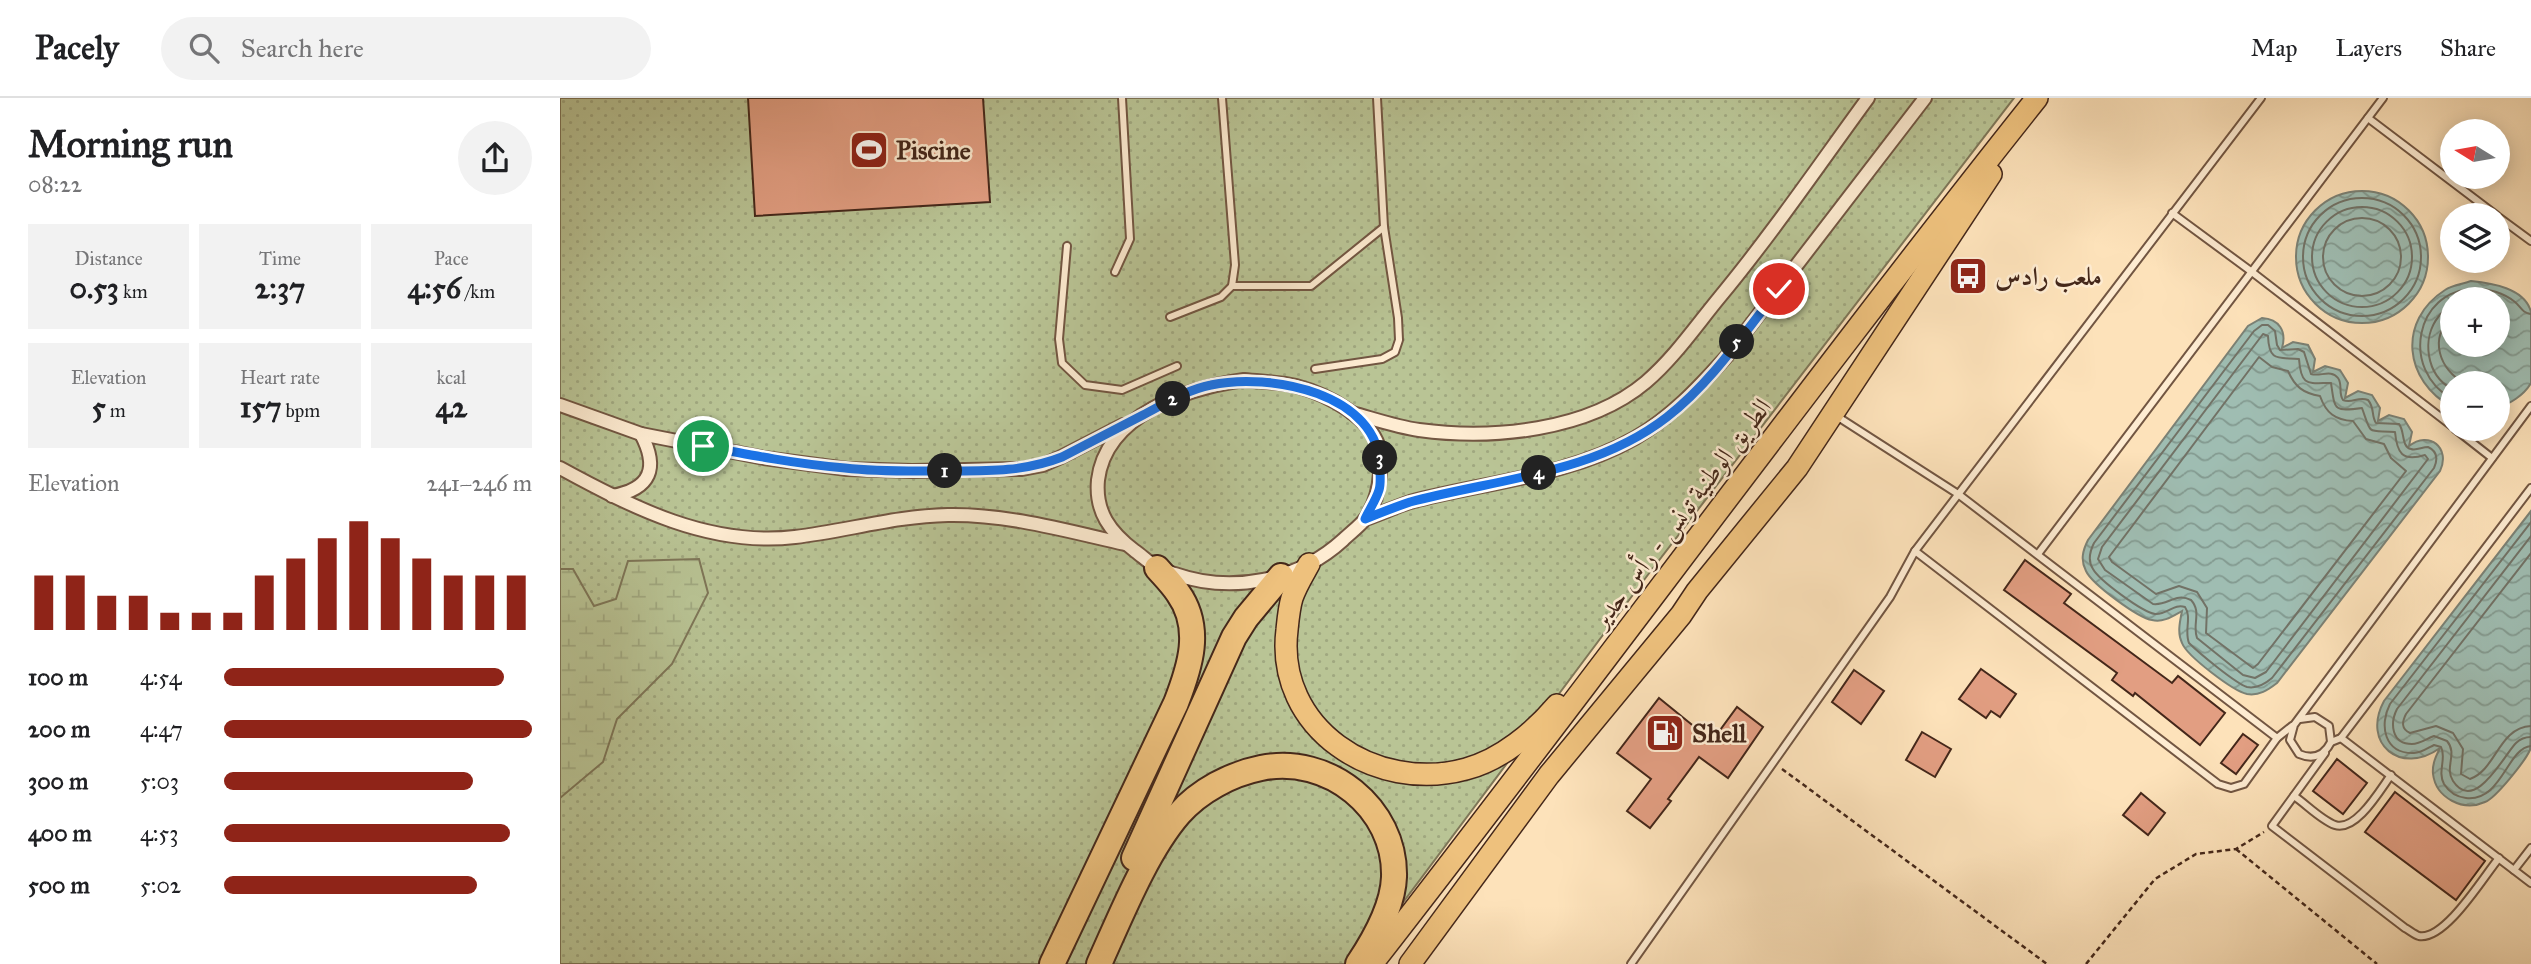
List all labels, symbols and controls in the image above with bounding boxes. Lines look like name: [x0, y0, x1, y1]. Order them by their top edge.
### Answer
search box: [161, 17, 651, 80]
text: Pacely: [35, 28, 119, 68]
icon: search: [185, 29, 223, 67]
text: Search here: [241, 32, 364, 64]
text: Map: [2251, 33, 2298, 63]
text: Layers: [2336, 33, 2402, 63]
text: Share: [2440, 33, 2496, 63]
north arrow: [2440, 119, 2510, 189]
map controls: [2440, 119, 2510, 441]
text: Morning run: [28, 121, 233, 167]
button: share: [458, 121, 532, 195]
sports icon: Piscine: [848, 129, 890, 171]
place label: Piscine: [896, 134, 971, 166]
text: 08:22: [28, 170, 82, 198]
button: layers: [2440, 203, 2510, 273]
text: Distance: [75, 247, 143, 270]
text: Time: [259, 247, 301, 270]
text: Pace: [434, 247, 469, 270]
bus stop icon: ملعب رادس: [1947, 255, 1989, 297]
pin: [1749, 259, 1809, 319]
place label: ملعب رادس: [1995, 260, 2102, 293]
text: 0.53: [70, 270, 119, 306]
text: 2:37: [255, 270, 305, 306]
text: 4:56: [408, 270, 461, 306]
icon: check: [1760, 270, 1798, 308]
text: km: [119, 280, 148, 303]
text: /km: [461, 280, 495, 303]
button: +: [2440, 287, 2510, 357]
pin: 5: [1720, 324, 1754, 360]
text: 5: [1732, 330, 1741, 353]
text: Elevation: [71, 366, 146, 389]
text: Heart rate: [240, 366, 320, 389]
text: kcal: [436, 366, 466, 389]
button: −: [2440, 371, 2510, 441]
pin: 2: [1156, 382, 1190, 416]
text: 2: [1168, 387, 1177, 410]
text: 5: [92, 389, 106, 425]
text: 157: [240, 389, 281, 425]
text: 42: [436, 389, 467, 425]
street label: الطريق الوطنية تونس - رأس جدير: [1581, 391, 1780, 638]
text: m: [106, 399, 126, 422]
text: bpm: [281, 399, 320, 422]
pin: [673, 416, 733, 476]
icon: arrive: [684, 427, 722, 465]
pin: 3: [1362, 440, 1398, 476]
text: 3: [1376, 446, 1383, 469]
pin: 1: [928, 454, 962, 488]
pin: 4: [1522, 456, 1556, 490]
text: 1: [941, 459, 948, 482]
text: 4: [1533, 461, 1544, 484]
text: Elevation: [28, 469, 119, 497]
text: 241–246 m: [426, 469, 532, 497]
text: 100 m: [28, 663, 88, 691]
text: 4:54: [140, 663, 182, 691]
fuel station icon: Shell: [1644, 712, 1686, 754]
text: 200 m: [28, 715, 90, 743]
text: 4:47: [140, 715, 183, 743]
place label: Shell: [1692, 717, 1747, 749]
text: 300 m: [28, 767, 88, 795]
text: 5:03: [140, 767, 179, 795]
text: 400 m: [28, 819, 92, 847]
text: 4:53: [140, 819, 179, 847]
text: 500 m: [28, 871, 90, 899]
text: 5:02: [140, 871, 181, 899]

